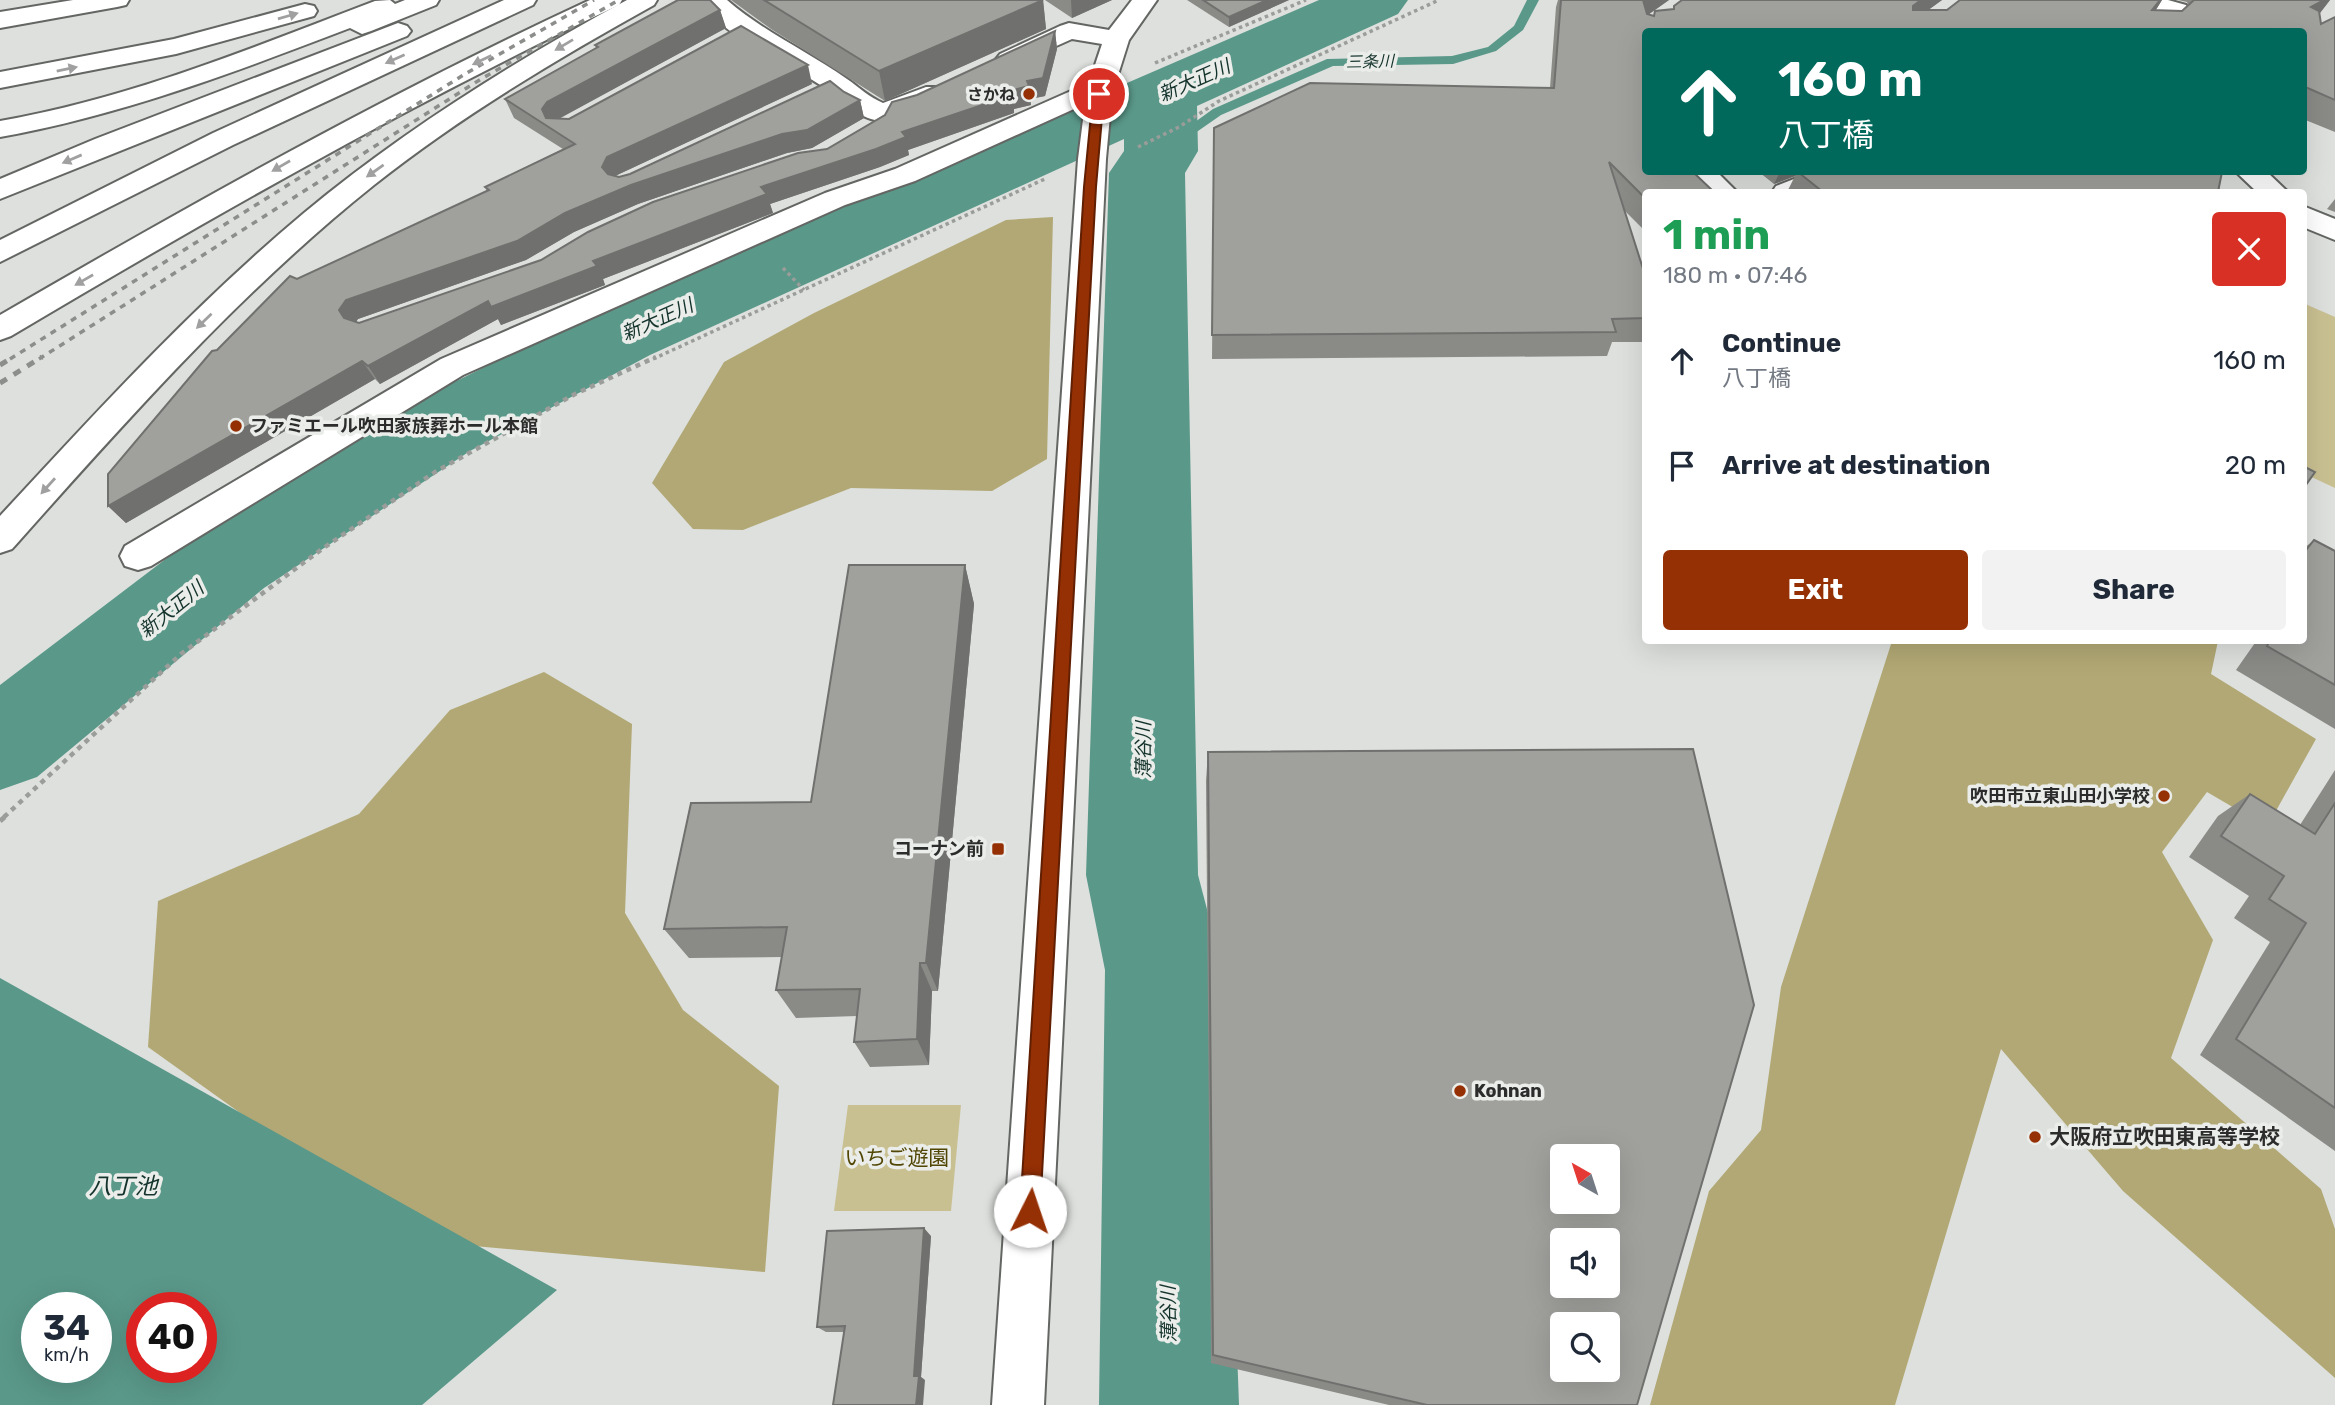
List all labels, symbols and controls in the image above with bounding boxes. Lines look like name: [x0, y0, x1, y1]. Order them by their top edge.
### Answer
one-way arrow: [278, 10, 299, 20]
one-way arrow: [555, 39, 574, 52]
text: 160 m: [1778, 50, 1923, 108]
water label: 三条川: [1346, 52, 1396, 71]
one-way arrow: [385, 53, 405, 65]
one-way arrow: [472, 54, 492, 66]
water label: 新大正川: [1155, 54, 1235, 106]
icon: ahead: [1663, 56, 1754, 147]
one-way arrow: [56, 63, 78, 74]
pin: [1069, 64, 1129, 124]
icon: arrive: [1080, 75, 1118, 113]
place label: さかね: [967, 85, 1015, 104]
marker: さかね: [1021, 86, 1037, 102]
text: 八丁橋: [1778, 116, 1874, 154]
one-way arrow: [62, 154, 83, 165]
one-way arrow: [271, 160, 290, 172]
one-way arrow: [366, 164, 384, 178]
text: 1 min: [1663, 210, 1770, 260]
button: close: [2212, 212, 2286, 286]
text: 180 m · 07:46: [1663, 261, 1807, 289]
one-way arrow: [74, 274, 94, 286]
water label: 新大正川: [618, 293, 698, 345]
one-way arrow: [196, 312, 213, 328]
text: Continue: [1722, 328, 1841, 359]
icon: ahead: [1663, 342, 1701, 380]
text: 160 m: [2213, 345, 2286, 376]
text: 八丁橋: [1722, 364, 1791, 392]
place label: ファミエール吹田家族葬ホール本館: [250, 415, 538, 437]
marker: ファミエール吹田家族葬ホール本館: [228, 418, 244, 434]
icon: arrive: [1663, 447, 1701, 485]
text: Arrive at destination: [1722, 450, 1990, 481]
text: 20 m: [2225, 450, 2286, 481]
one-way arrow: [40, 477, 56, 494]
button: Exit: [1663, 550, 1968, 630]
button: Share: [1982, 550, 2286, 630]
water label: 新大正川: [135, 575, 210, 642]
water label: 薄谷川: [1132, 720, 1155, 779]
place label: 吹田市立東山田小学校: [1970, 785, 2150, 807]
marker: 吹田市立東山田小学校: [2156, 788, 2172, 804]
place label: コーナン前: [894, 838, 984, 860]
marker: コーナン前: [990, 841, 1006, 857]
place label: Kohnan: [1474, 1080, 1542, 1102]
marker: Kohnan: [1452, 1083, 1468, 1099]
place label: 大阪府立吹田東高等学校: [2049, 1124, 2280, 1149]
marker: 大阪府立吹田東高等学校: [2027, 1129, 2043, 1145]
north arrow: [1550, 1144, 1620, 1214]
map controls: [1550, 1144, 1620, 1382]
park label: いちご遊園: [845, 1145, 950, 1170]
water label: 八丁池: [89, 1172, 160, 1200]
position arrow: [993, 1174, 1067, 1248]
button: sound: [1550, 1228, 1620, 1298]
water label: 薄谷川: [1156, 1283, 1180, 1343]
speed limit sign: 40: [126, 1292, 217, 1383]
text: 34: [43, 1307, 90, 1349]
button: search: [1550, 1312, 1620, 1382]
text: km/h: [44, 1344, 89, 1366]

